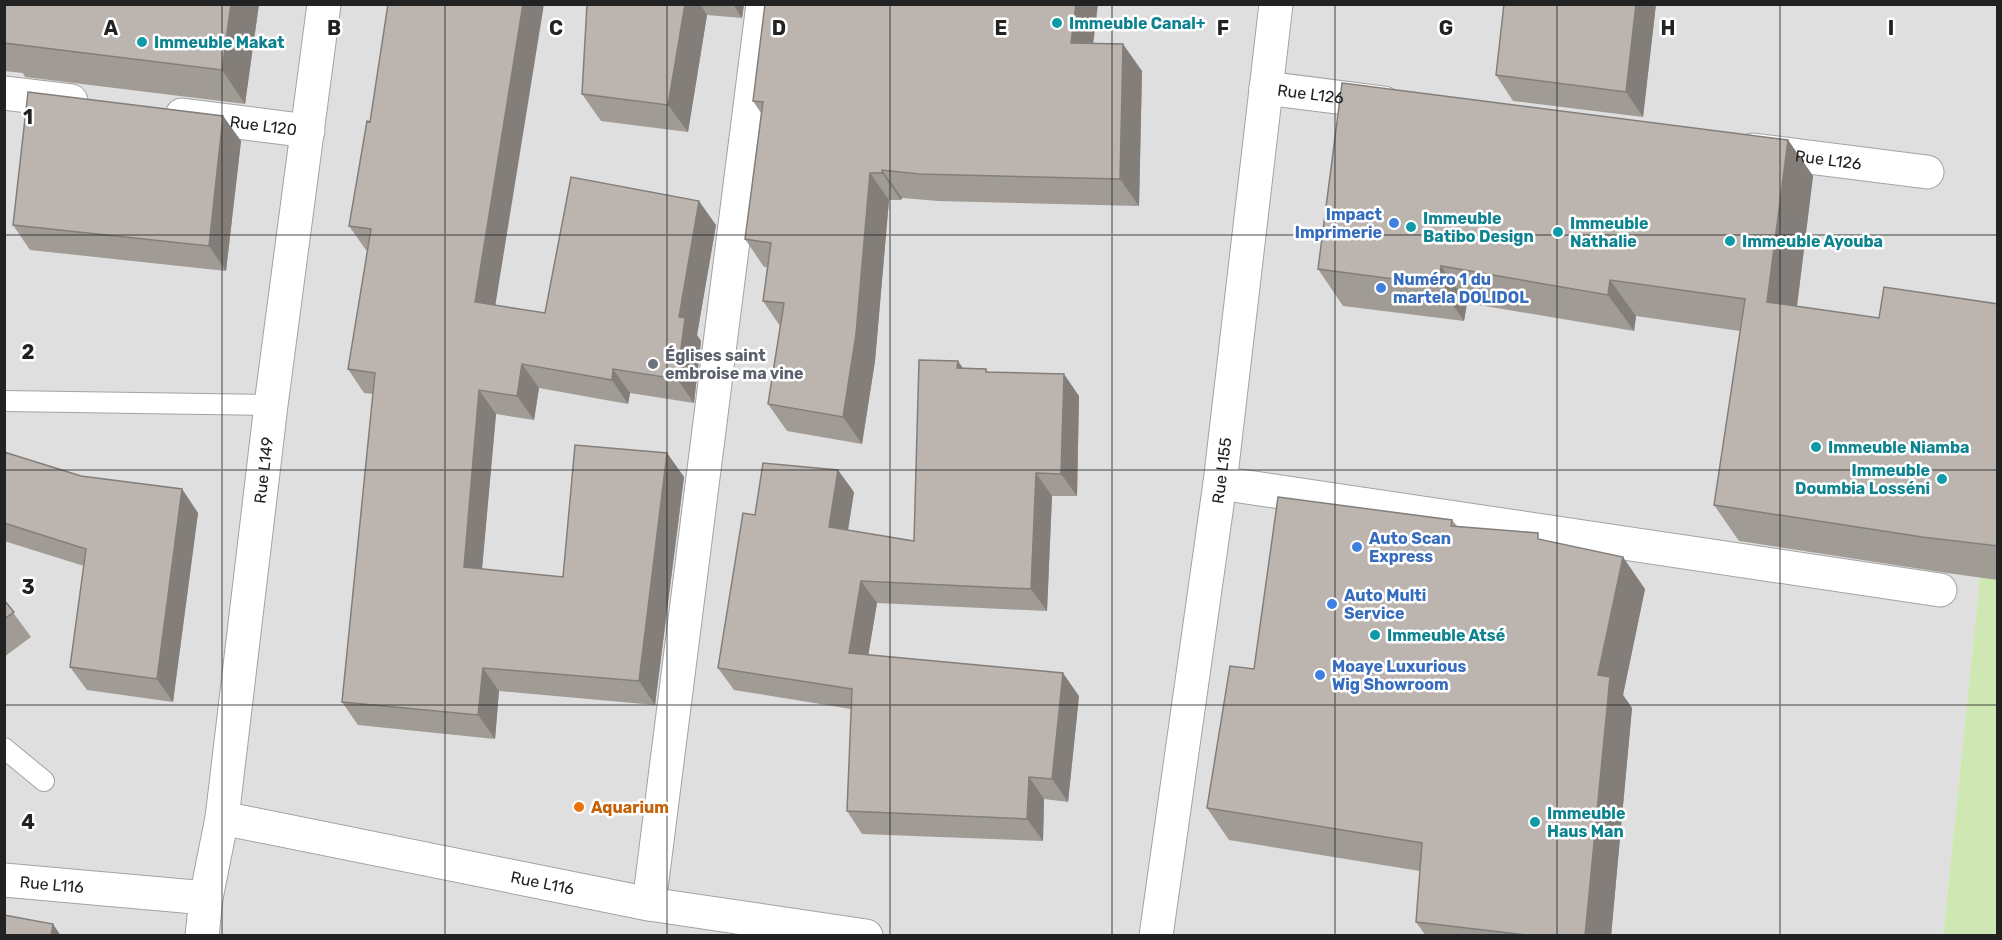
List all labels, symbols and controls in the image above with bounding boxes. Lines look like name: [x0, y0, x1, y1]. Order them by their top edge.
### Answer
place label: Immeuble Canal+: [1069, 14, 1206, 33]
text: A: [104, 16, 119, 40]
text: B: [327, 16, 341, 40]
text: C: [549, 16, 563, 40]
text: D: [772, 16, 786, 40]
text: E: [995, 16, 1007, 40]
marker: Immeuble Canal+: [1050, 16, 1064, 30]
text: F: [1217, 16, 1229, 40]
text: G: [1439, 16, 1453, 40]
text: H: [1661, 16, 1675, 40]
text: I: [1888, 16, 1894, 40]
place label: Immeuble Makat: [154, 33, 285, 52]
marker: Immeuble Makat: [135, 35, 149, 49]
street label: Rue L126: [1276, 81, 1345, 108]
text: 1: [23, 105, 33, 129]
street label: Rue L120: [229, 112, 298, 139]
street label: Rue L126: [1794, 146, 1863, 174]
place label: Impact Imprimerie: [1295, 205, 1383, 242]
place label: Immeuble Batibo Design: [1423, 209, 1534, 246]
place label: Immeuble Nathalie: [1570, 214, 1648, 251]
marker: Impact Imprimerie: [1387, 216, 1401, 230]
marker: Immeuble Batibo Design: [1404, 220, 1418, 234]
marker: Immeuble Nathalie: [1551, 225, 1565, 239]
place label: Immeuble Ayouba: [1742, 232, 1883, 251]
marker: Immeuble Ayouba: [1723, 234, 1737, 248]
place label: Numéro 1 du martela DOLIDOL: [1393, 270, 1529, 307]
marker: Numéro 1 du martela DOLIDOL: [1374, 281, 1388, 295]
text: 2: [22, 340, 35, 364]
place label: Églises saint embroise ma vine: [665, 345, 804, 383]
marker: Églises saint embroise ma vine: [646, 357, 660, 371]
street label: Rue L149: [250, 436, 277, 505]
street label: Rue L155: [1208, 436, 1235, 505]
place label: Immeuble Niamba: [1828, 438, 1970, 457]
marker: Immeuble Niamba: [1809, 440, 1823, 454]
place label: Immeuble Doumbia Losséni: [1795, 461, 1930, 498]
marker: Immeuble Doumbia Losséni: [1935, 472, 1949, 486]
place label: Auto Scan Express: [1369, 529, 1451, 566]
marker: Auto Scan Express: [1350, 540, 1364, 554]
text: 3: [21, 575, 35, 599]
place label: Auto Multi Service: [1344, 586, 1426, 623]
marker: Auto Multi Service: [1325, 597, 1339, 611]
place label: Immeuble Atsé: [1387, 626, 1505, 645]
marker: Immeuble Atsé: [1368, 628, 1382, 642]
place label: Moaye Luxurious Wig Showroom: [1332, 657, 1467, 694]
marker: Moaye Luxurious Wig Showroom: [1313, 668, 1327, 682]
place label: Aquarium: [591, 798, 669, 817]
marker: Aquarium: [572, 800, 586, 814]
place label: Immeuble Haus Man: [1547, 804, 1625, 841]
text: 4: [21, 810, 35, 834]
marker: Immeuble Haus Man: [1528, 815, 1542, 829]
street label: Rue L116: [509, 867, 576, 899]
street label: Rue L116: [19, 872, 85, 897]

